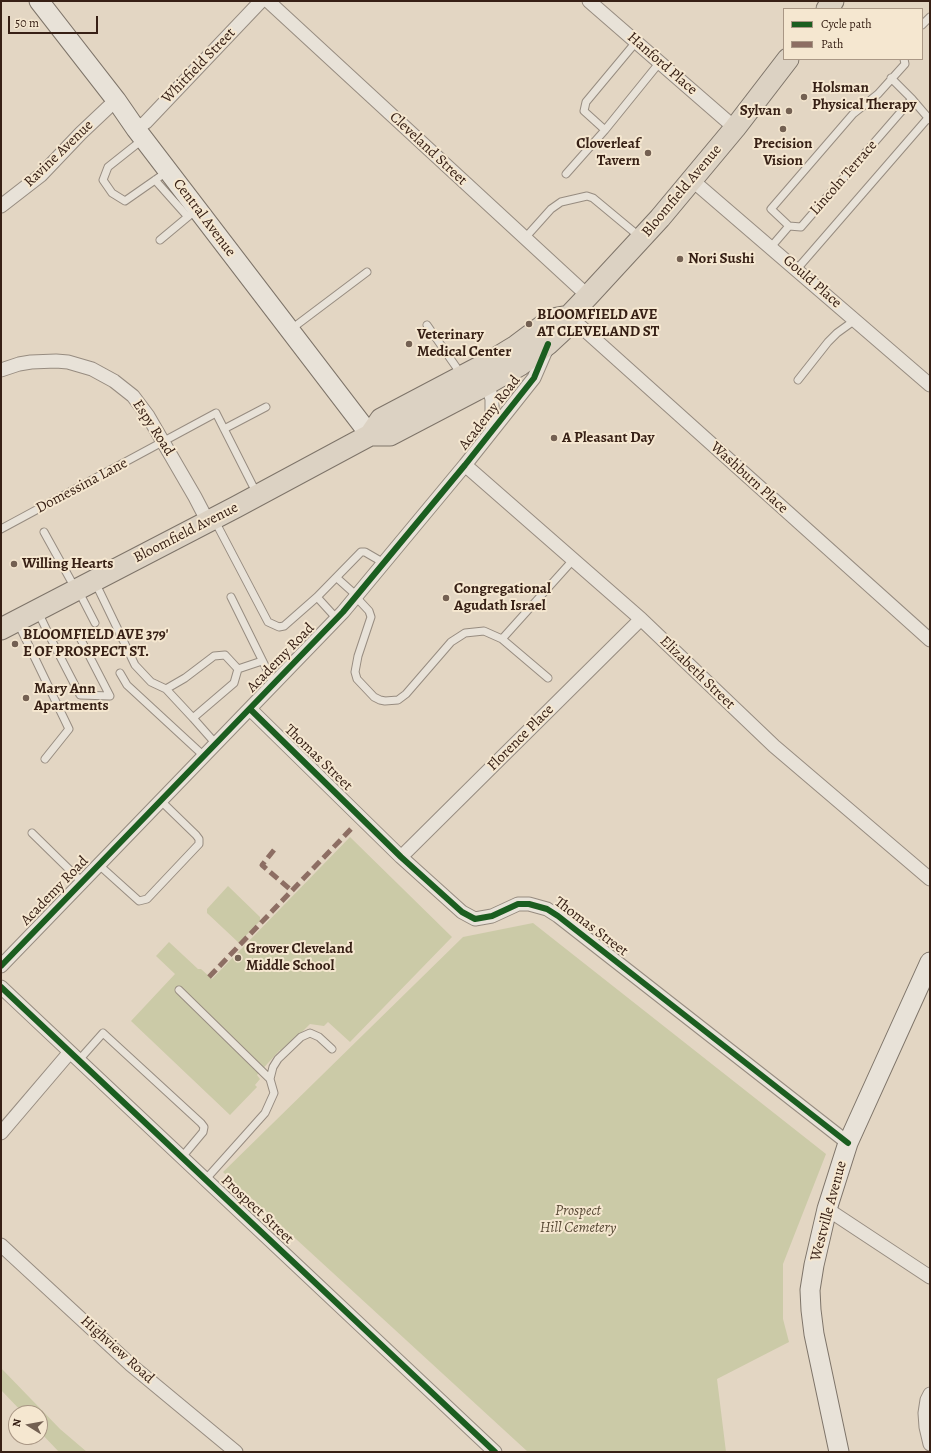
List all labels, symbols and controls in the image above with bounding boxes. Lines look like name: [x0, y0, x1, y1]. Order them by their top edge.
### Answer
scale bar: [10, 8, 100, 34]
legend: [783, 8, 923, 60]
text: 50 m: [15, 15, 39, 31]
text: Cycle path: [821, 16, 872, 32]
street label: Whitfield Street: [158, 24, 240, 108]
street label: Hanford Place: [623, 29, 701, 99]
text: Path: [821, 36, 843, 52]
place label: Holsman Physical Therapy: [812, 79, 917, 114]
marker: Holsman Physical Therapy: [799, 92, 809, 102]
place label: Sylvan: [740, 102, 781, 120]
marker: Sylvan: [784, 106, 794, 116]
street label: Cleveland Street: [385, 108, 471, 190]
street label: Ravine Avenue: [21, 117, 97, 191]
marker: Precision Vision: [778, 124, 788, 134]
place label: Cloverleaf Tavern: [576, 135, 640, 170]
place label: Precision Vision: [753, 135, 813, 170]
street label: Lincoln Terrace: [806, 137, 882, 219]
street label: Bloomfield Avenue: [638, 141, 726, 241]
marker: Cloverleaf Tavern: [643, 148, 653, 158]
street label: Central Avenue: [169, 176, 239, 260]
place label: Nori Sushi: [688, 250, 754, 268]
street label: Gould Place: [779, 252, 845, 312]
marker: Nori Sushi: [675, 254, 685, 264]
place label: BLOOMFIELD AVE AT CLEVELAND ST: [537, 306, 659, 341]
marker: BLOOMFIELD AVE AT CLEVELAND ST: [524, 319, 534, 329]
place label: Veterinary Medical Center: [417, 326, 511, 361]
marker: Veterinary Medical Center: [404, 339, 414, 349]
street label: Academy Road: [455, 372, 525, 454]
street label: Espy Road: [128, 396, 178, 460]
place label: A Pleasant Day: [562, 429, 654, 447]
marker: A Pleasant Day: [549, 433, 559, 443]
street label: Washburn Place: [706, 438, 792, 518]
street label: Domessina Lane: [33, 454, 131, 518]
street label: Bloomfield Avenue: [131, 499, 241, 567]
place label: Willing Hearts: [22, 555, 113, 573]
marker: Willing Hearts: [9, 559, 19, 569]
place label: Congregational Agudath Israel: [454, 580, 551, 615]
marker: Congregational Agudath Israel: [441, 593, 451, 603]
street label: Academy Road: [243, 620, 319, 696]
place label: BLOOMFIELD AVE 379' E OF PROSPECT ST.: [23, 626, 168, 661]
street label: Elizabeth Street: [656, 633, 738, 713]
marker: BLOOMFIELD AVE 379' E OF PROSPECT ST.: [10, 639, 20, 649]
place label: Mary Ann Apartments: [34, 680, 109, 715]
marker: Mary Ann Apartments: [21, 693, 31, 703]
street label: Florence Place: [484, 701, 558, 775]
street label: Thomas Street: [280, 721, 356, 795]
street label: Academy Road: [17, 853, 93, 929]
street label: Thomas Street: [551, 893, 631, 961]
place label: Grover Cleveland Middle School: [246, 940, 353, 975]
marker: Grover Cleveland Middle School: [233, 953, 243, 963]
street label: Westville Avenue: [807, 1159, 851, 1263]
street label: Prospect Street: [217, 1172, 297, 1248]
park label: Prospect Hill Cemetery: [540, 1202, 616, 1237]
street label: Highview Road: [76, 1312, 158, 1388]
north arrow: [8, 1405, 48, 1445]
text: N: [9, 1417, 25, 1428]

